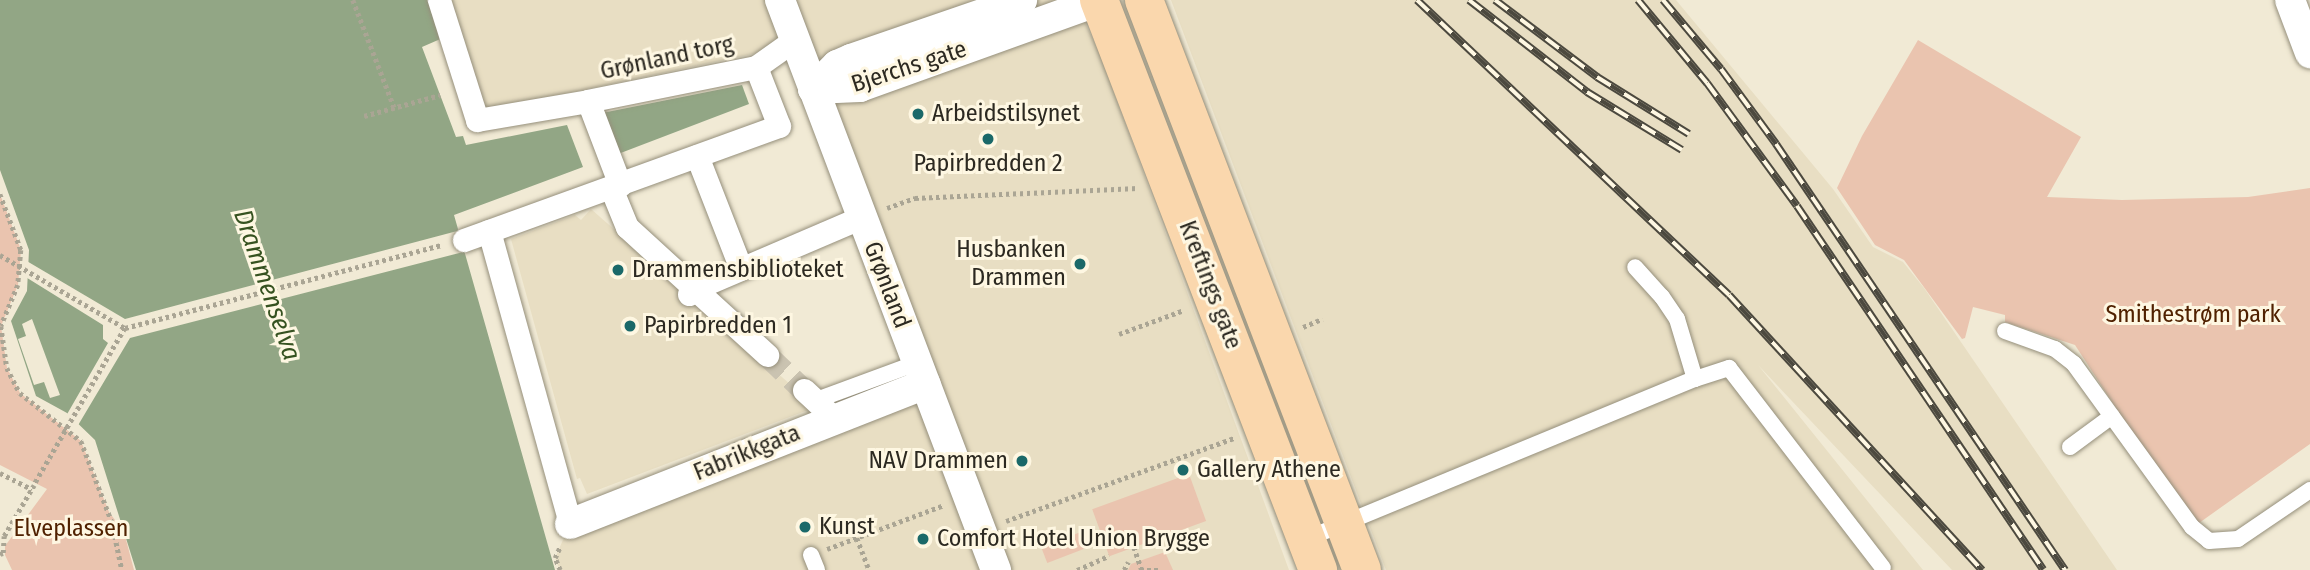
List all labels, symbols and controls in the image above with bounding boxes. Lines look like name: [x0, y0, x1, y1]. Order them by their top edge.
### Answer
street label: Grønland torg: [598, 30, 736, 86]
street label: Bjerchs gate: [848, 35, 970, 99]
place label: Arbeidstilsynet: [932, 100, 1080, 128]
marker: Arbeidstilsynet: [910, 106, 926, 122]
marker: Papirbredden 2: [980, 131, 996, 147]
place label: Papirbredden 2: [913, 150, 1063, 178]
water label: Drammenselva: [227, 205, 307, 365]
street label: Kreftings gate: [1172, 217, 1248, 353]
place label: Husbanken Drammen: [956, 236, 1066, 292]
street label: Grønland: [857, 238, 917, 332]
place label: Drammensbiblioteket: [632, 256, 844, 284]
marker: Husbanken Drammen: [1072, 256, 1088, 272]
marker: Drammensbiblioteket: [610, 262, 626, 278]
park label: Smithestrøm park: [2105, 301, 2281, 329]
place label: Papirbredden 1: [644, 312, 792, 340]
marker: Papirbredden 1: [622, 318, 638, 334]
street label: Fabrikkgata: [690, 419, 804, 487]
place label: NAV Drammen: [869, 447, 1008, 475]
marker: NAV Drammen: [1014, 453, 1030, 469]
place label: Gallery Athene: [1197, 456, 1341, 484]
marker: Gallery Athene: [1175, 462, 1191, 478]
place label: Kunst: [819, 513, 875, 541]
park label: Elveplassen: [14, 515, 128, 543]
marker: Kunst: [797, 519, 813, 535]
place label: Comfort Hotel Union Brygge: [937, 525, 1210, 553]
marker: Comfort Hotel Union Brygge: [915, 531, 931, 547]

